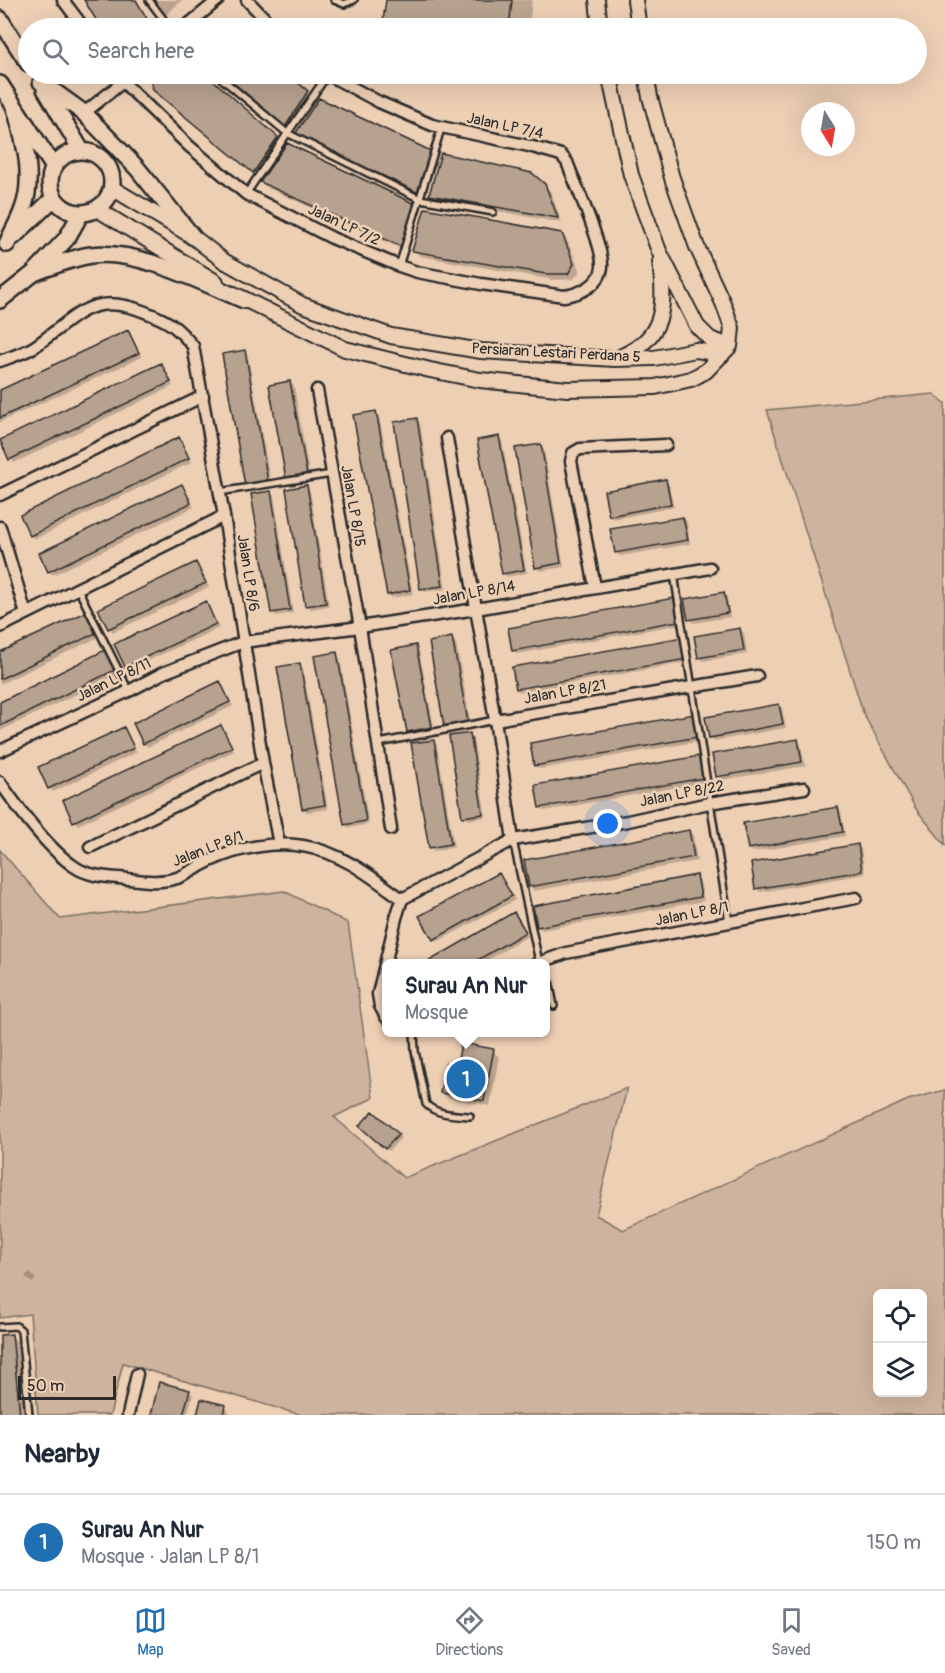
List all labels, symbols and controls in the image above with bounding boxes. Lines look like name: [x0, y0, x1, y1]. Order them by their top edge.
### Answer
search box: [18, 18, 927, 84]
icon: search: [39, 35, 72, 68]
text: Search here: [87, 37, 194, 65]
north arrow: [801, 102, 855, 156]
street label: Jalan LP 7/4: [465, 109, 545, 143]
street label: Jalan LP 7/2: [305, 200, 383, 250]
street label: Persiaran Lestari Perdana 5: [471, 339, 641, 367]
street label: Jalan LP 8/15: [336, 464, 370, 548]
street label: Jalan LP 8/6: [233, 533, 263, 613]
street label: Jalan LP 8/14: [431, 576, 517, 610]
street label: Jalan LP 8/11: [74, 654, 154, 706]
street label: Jalan LP 8/21: [522, 675, 608, 709]
street label: Jalan LP 8/22: [638, 776, 726, 812]
your location: [593, 809, 622, 838]
street label: Jalan LP 8/1: [170, 827, 246, 871]
street label: Jalan LP 8/1: [653, 898, 731, 930]
popup: [382, 959, 550, 1037]
text: Surau An Nur: [405, 972, 527, 1000]
text: Mosque: [405, 1000, 468, 1025]
pin: 1: [446, 1056, 486, 1102]
map controls: [873, 1289, 927, 1397]
button: locate: [873, 1289, 927, 1343]
button: layers: [873, 1343, 927, 1397]
scale bar: [18, 1373, 116, 1400]
text: 50 m: [27, 1376, 64, 1396]
text: Nearby: [24, 1438, 100, 1470]
text: Surau An Nur: [81, 1516, 204, 1544]
text: 1: [40, 1530, 47, 1555]
text: 150 m: [867, 1530, 921, 1555]
text: Mosque · Jalan LP 8/1: [81, 1544, 259, 1569]
tab: Map: [134, 1604, 167, 1660]
tab: Directions: [435, 1604, 503, 1660]
tab: Saved: [771, 1604, 811, 1660]

